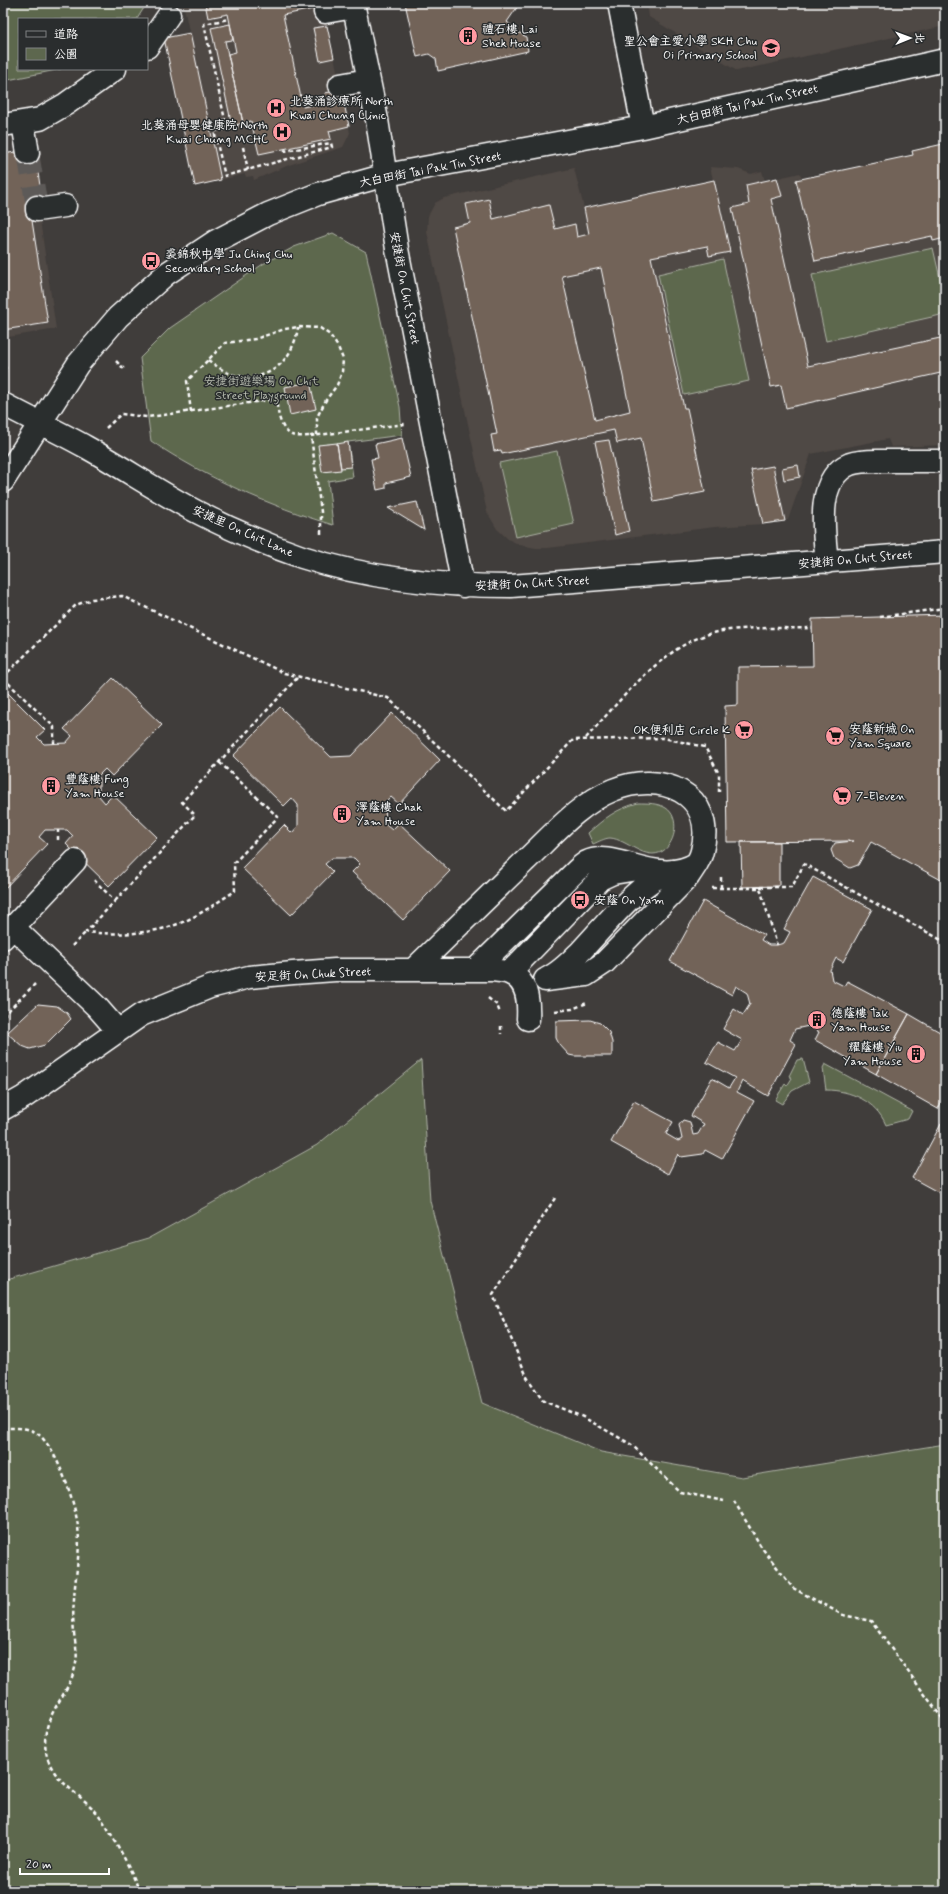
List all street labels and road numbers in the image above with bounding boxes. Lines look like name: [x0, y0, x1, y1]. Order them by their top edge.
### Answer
street label: 大白田街 Tai Pak Tin Street: [675, 81, 820, 129]
street label: 大白田街 Tai Pak Tin Street: [358, 148, 503, 192]
street label: 安捷街 On Chit Street: [385, 230, 423, 346]
street label: 安捷里 On Chit Lane: [189, 502, 296, 562]
street label: 安捷街 On Chit Street: [797, 547, 913, 573]
street label: 安捷街 On Chit Street: [474, 573, 590, 595]
street label: 安足街 On Chuk Street: [254, 964, 372, 986]

